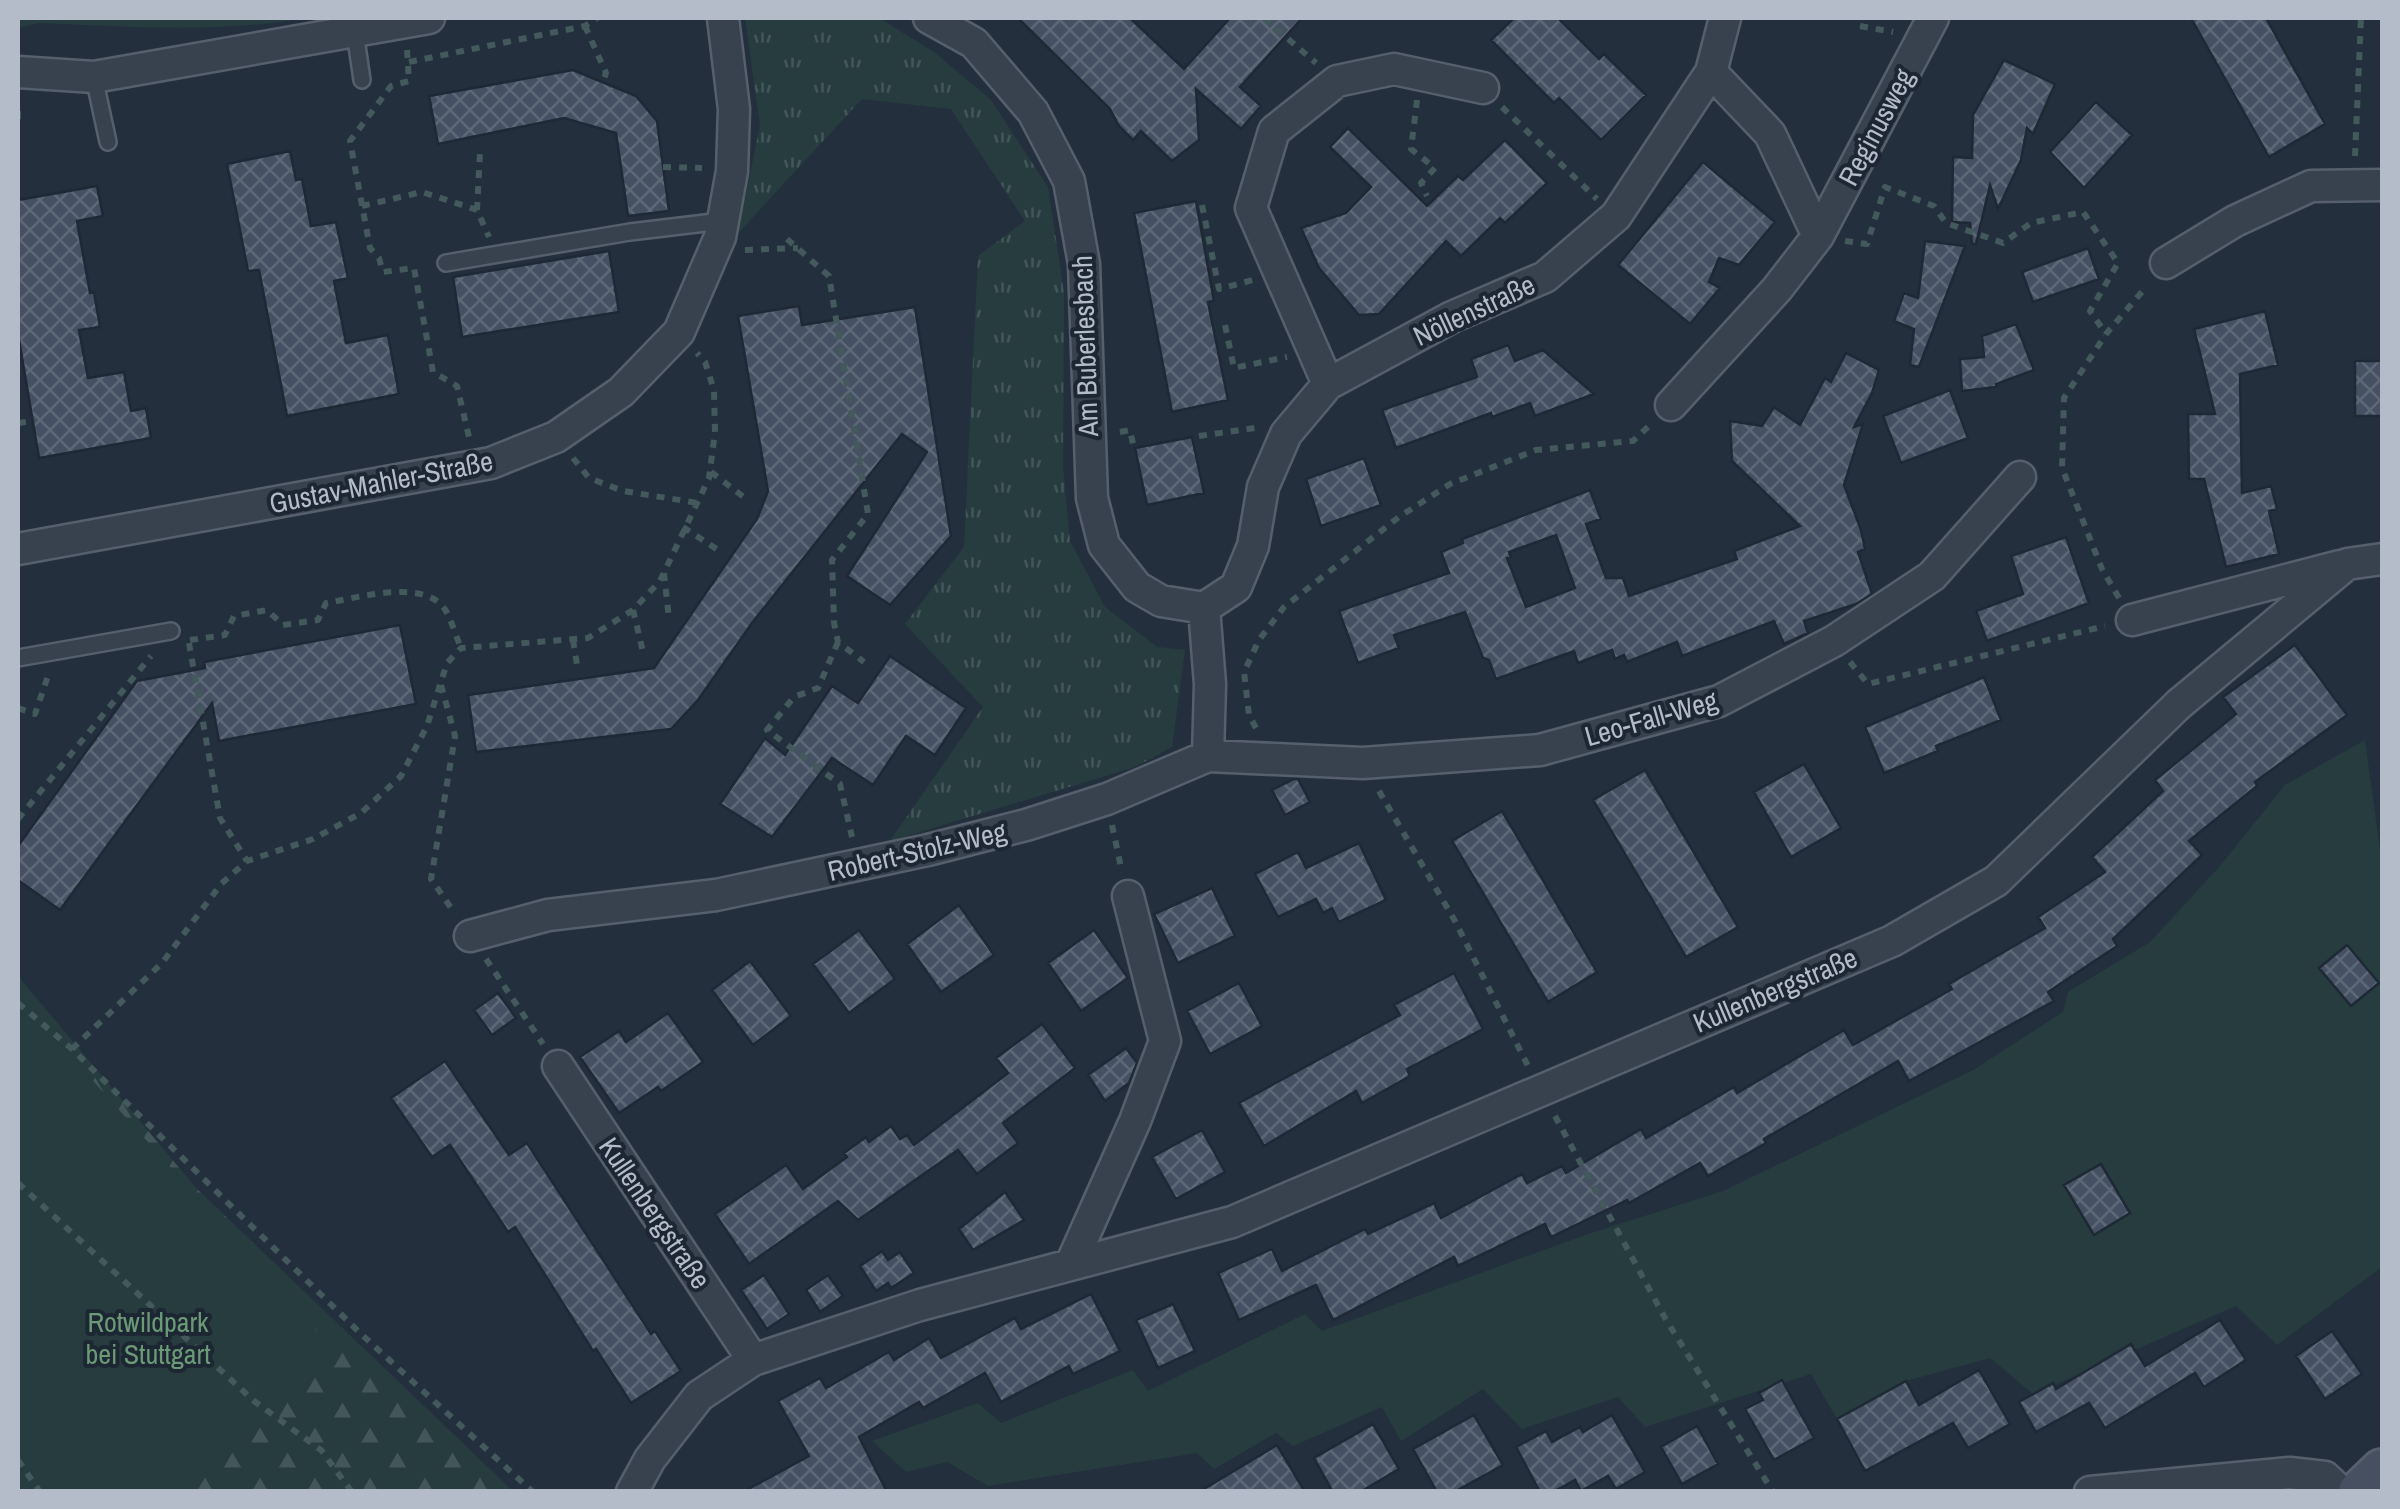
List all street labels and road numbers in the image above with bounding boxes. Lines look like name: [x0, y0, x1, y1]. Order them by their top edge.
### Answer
street label: Reginusweg: [1829, 62, 1923, 192]
street label: Am Buberlesbach: [1063, 255, 1107, 438]
street label: Nöllenstraße: [1407, 265, 1541, 355]
street label: Gustav-Mahler-Straße: [266, 442, 496, 522]
street label: Leo-Fall-Weg: [1580, 681, 1722, 755]
street label: Robert-Stolz-Weg: [824, 812, 1010, 890]
street label: Kullenbergstraße: [1687, 938, 1863, 1042]
street label: Kullenbergstraße: [590, 1130, 720, 1296]

